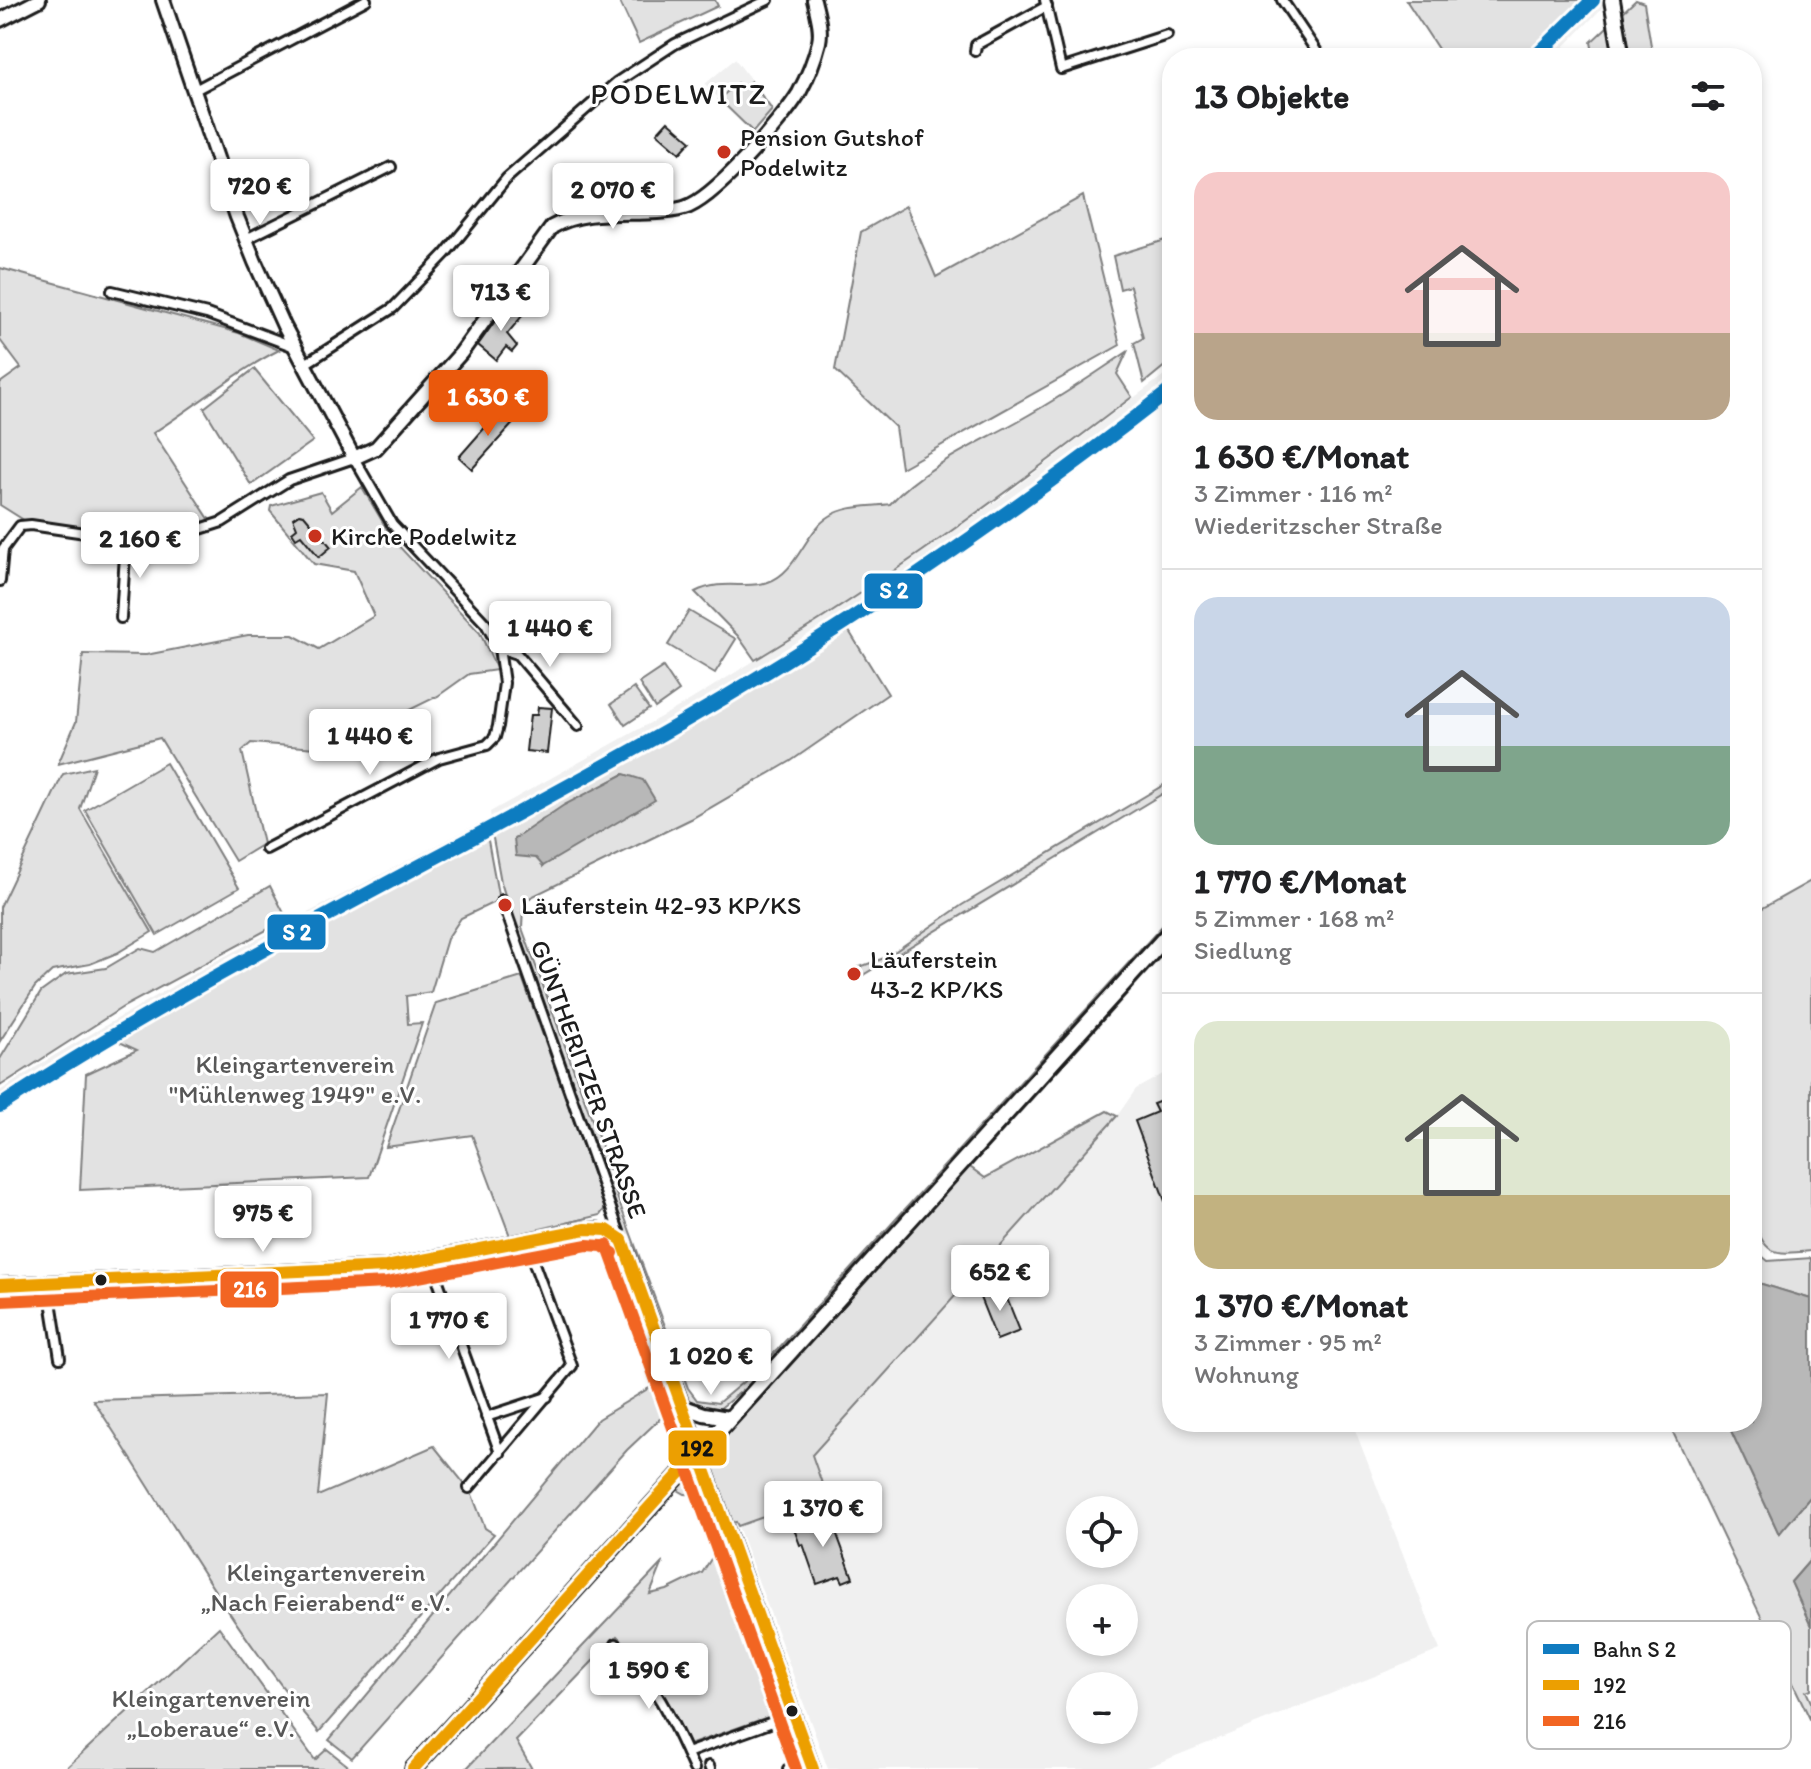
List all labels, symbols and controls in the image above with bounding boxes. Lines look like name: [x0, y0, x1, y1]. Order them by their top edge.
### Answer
icon: filters: [1686, 74, 1730, 118]
district label: PODELWITZ: [590, 75, 768, 112]
text: 13 Objekte: [1194, 76, 1349, 117]
place label: Pension Gutshof Podelwitz: [740, 121, 924, 183]
marker: Pension Gutshof Podelwitz: [715, 143, 733, 161]
pin: 720 €: [204, 159, 316, 227]
pin: 2 070 €: [539, 163, 687, 231]
text: 720 €: [228, 169, 292, 201]
text: 2 070 €: [570, 173, 656, 205]
icon: home: [1390, 224, 1534, 368]
pin: 713 €: [445, 265, 557, 333]
text: 713 €: [471, 275, 531, 307]
pin: 1 630 €: [414, 370, 562, 438]
text: 1 630 €: [447, 380, 529, 412]
text: 1 630 €/Monat: [1194, 436, 1409, 477]
text: 3 Zimmer · 116 m²: [1194, 477, 1393, 509]
text: Wiederitzscher Straße: [1194, 509, 1443, 541]
pin: 2 160 €: [66, 512, 214, 580]
place label: Kirche Podelwitz: [331, 520, 517, 552]
text: 2 160 €: [99, 522, 181, 554]
marker: Kirche Podelwitz: [306, 527, 324, 545]
line badge: S 2: [863, 572, 924, 610]
text: S 2: [880, 577, 909, 604]
pin: 1 440 €: [476, 601, 624, 669]
text: 1 440 €: [507, 611, 593, 643]
icon: home: [1390, 649, 1534, 793]
pin: 1 440 €: [296, 709, 444, 777]
text: 1 440 €: [327, 719, 413, 751]
text: 1 770 €/Monat: [1194, 861, 1406, 902]
place label: Läuferstein 42-93 KP/KS: [521, 889, 801, 921]
marker: Läuferstein 42-93 KP/KS: [496, 896, 514, 914]
text: 5 Zimmer · 168 m²: [1194, 902, 1394, 934]
line badge: S 2: [266, 913, 327, 951]
text: S 2: [283, 919, 312, 946]
text: Siedlung: [1194, 934, 1292, 966]
street label: GÜNTHERITZER STRASSE: [524, 935, 654, 1223]
place label: Läuferstein 43-2 KP/KS: [870, 943, 1003, 1005]
marker: Läuferstein 43-2 KP/KS: [845, 965, 863, 983]
park label: Kleingartenverein "Mühlenweg 1949" e.V.: [169, 1048, 421, 1110]
icon: home: [1390, 1073, 1534, 1217]
pin: 975 €: [207, 1186, 319, 1254]
text: 975 €: [233, 1196, 293, 1228]
pin: 652 €: [944, 1245, 1056, 1313]
text: 652 €: [969, 1255, 1031, 1287]
line badge: 216: [219, 1270, 280, 1309]
unlabelled marker: [93, 1272, 109, 1288]
text: 216: [233, 1276, 267, 1303]
text: 1 370 €/Monat: [1194, 1285, 1408, 1326]
pin: 1 770 €: [375, 1293, 523, 1361]
text: 1 770 €: [409, 1303, 489, 1335]
text: 3 Zimmer · 95 m²: [1194, 1326, 1382, 1358]
pin: 1 020 €: [637, 1329, 785, 1397]
text: 1 020 €: [669, 1339, 753, 1371]
text: Wohnung: [1194, 1358, 1299, 1390]
line badge: 192: [667, 1429, 728, 1467]
text: 192: [680, 1435, 714, 1462]
pin: 1 370 €: [749, 1481, 897, 1549]
text: 1 370 €: [782, 1491, 864, 1523]
map controls: [1066, 1496, 1138, 1744]
button: locate: [1066, 1496, 1138, 1568]
park label: Kleingartenverein „Nach Feierabend“ e.V.: [201, 1556, 451, 1618]
button: +: [1066, 1584, 1138, 1656]
legend: [1527, 1621, 1791, 1749]
text: Bahn S 2: [1593, 1636, 1677, 1663]
pin: 1 590 €: [575, 1643, 723, 1711]
text: 1 590 €: [608, 1653, 690, 1685]
button: −: [1066, 1672, 1138, 1744]
text: 192: [1593, 1672, 1627, 1699]
park label: Kleingartenverein „Loberaue“ e.V.: [111, 1682, 311, 1744]
unlabelled marker: [784, 1703, 800, 1719]
text: 216: [1593, 1708, 1626, 1735]

